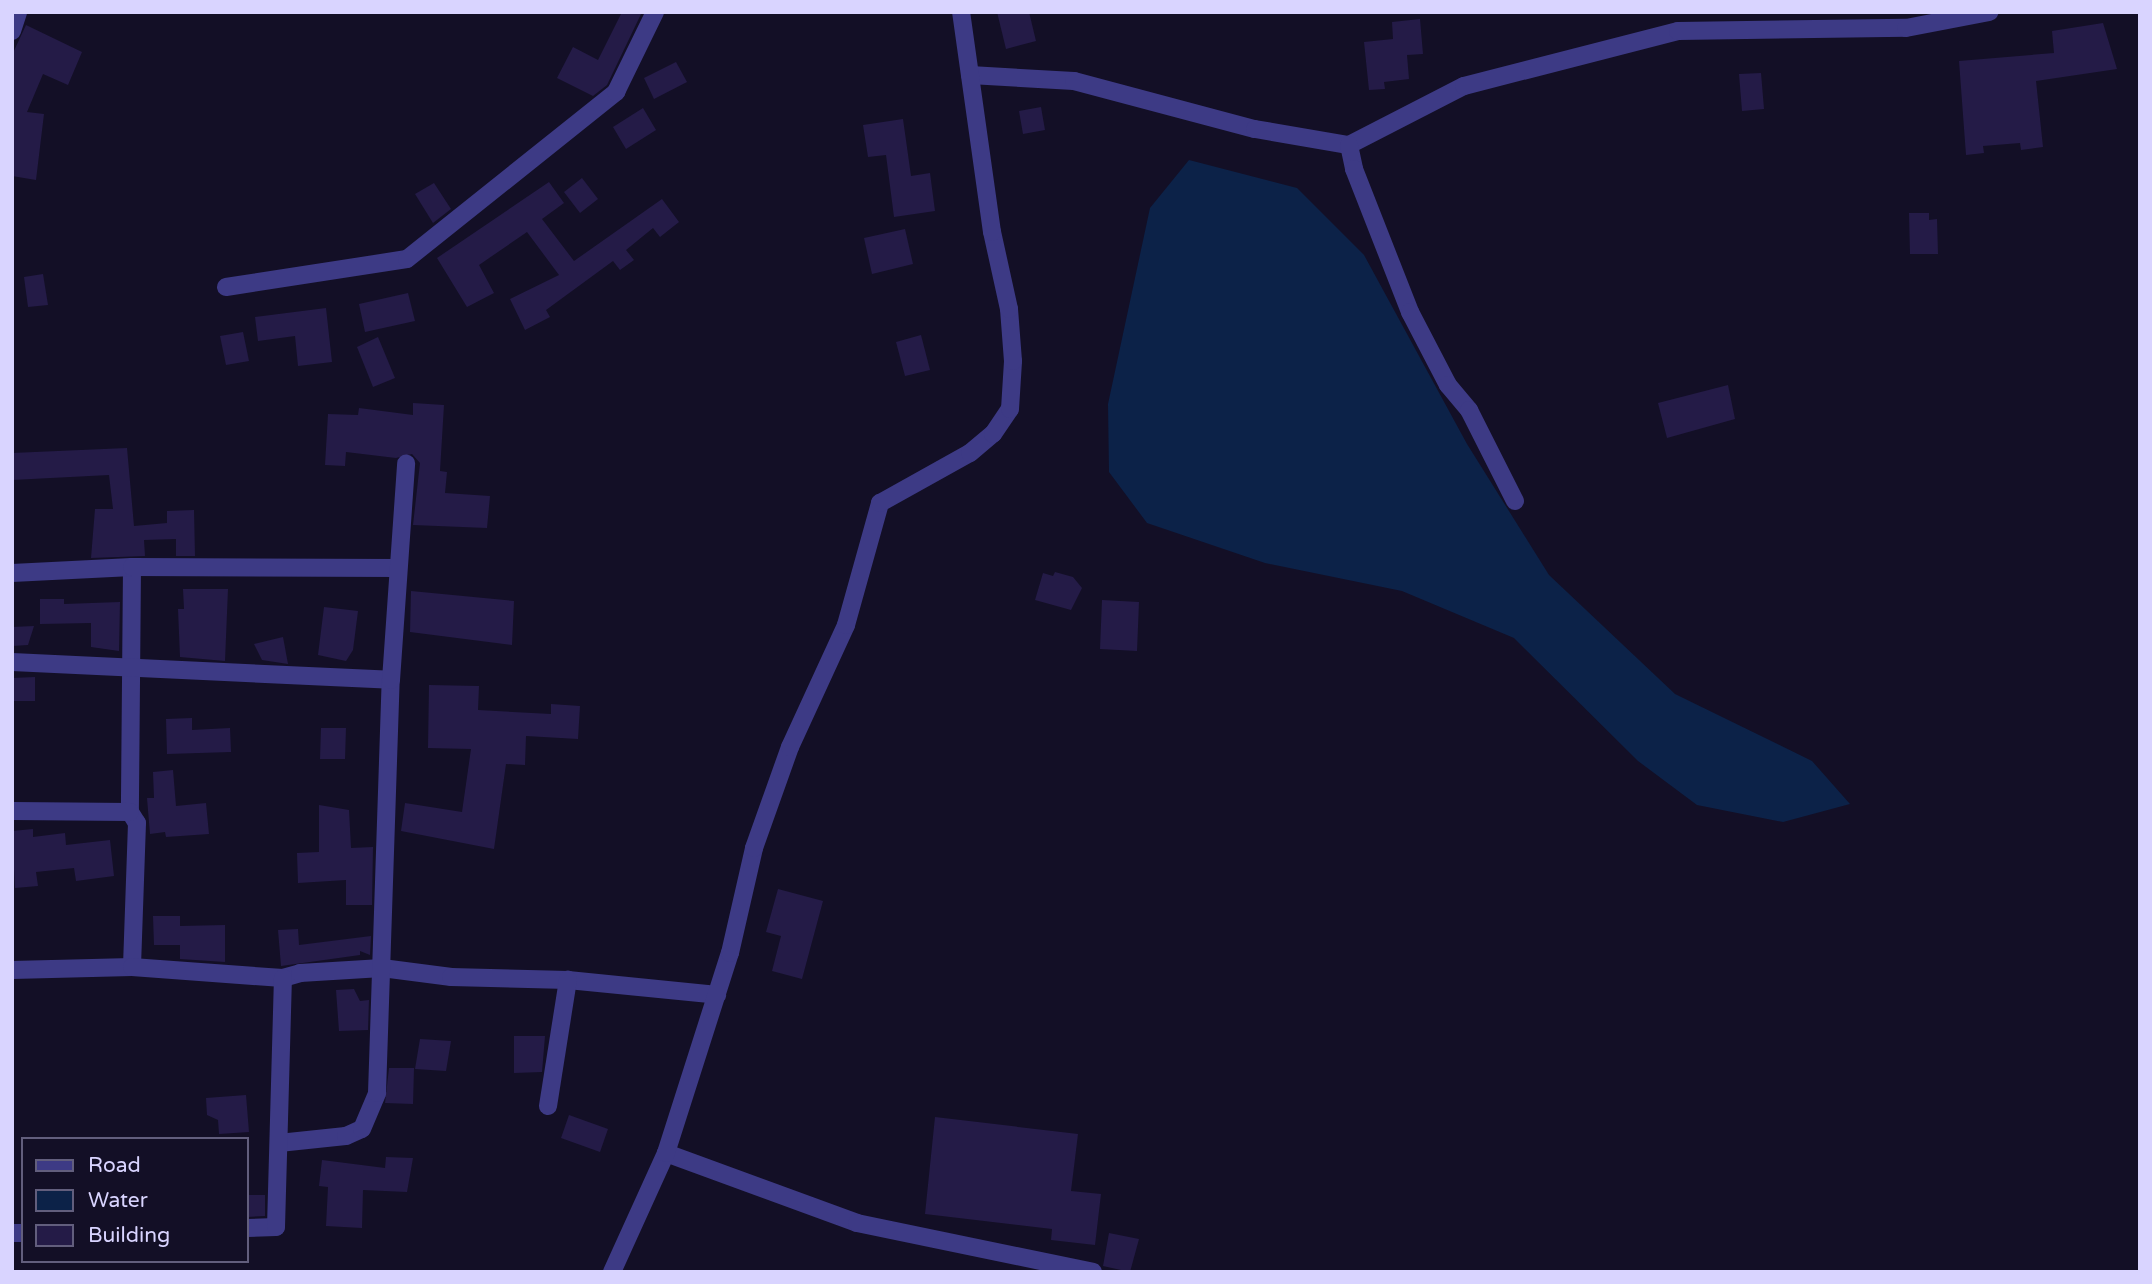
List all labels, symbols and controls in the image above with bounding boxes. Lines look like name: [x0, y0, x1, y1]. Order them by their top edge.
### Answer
legend: [21, 1137, 248, 1263]
text: Road: [88, 1153, 141, 1178]
text: Water: [88, 1188, 148, 1213]
text: Building: [88, 1223, 170, 1248]

